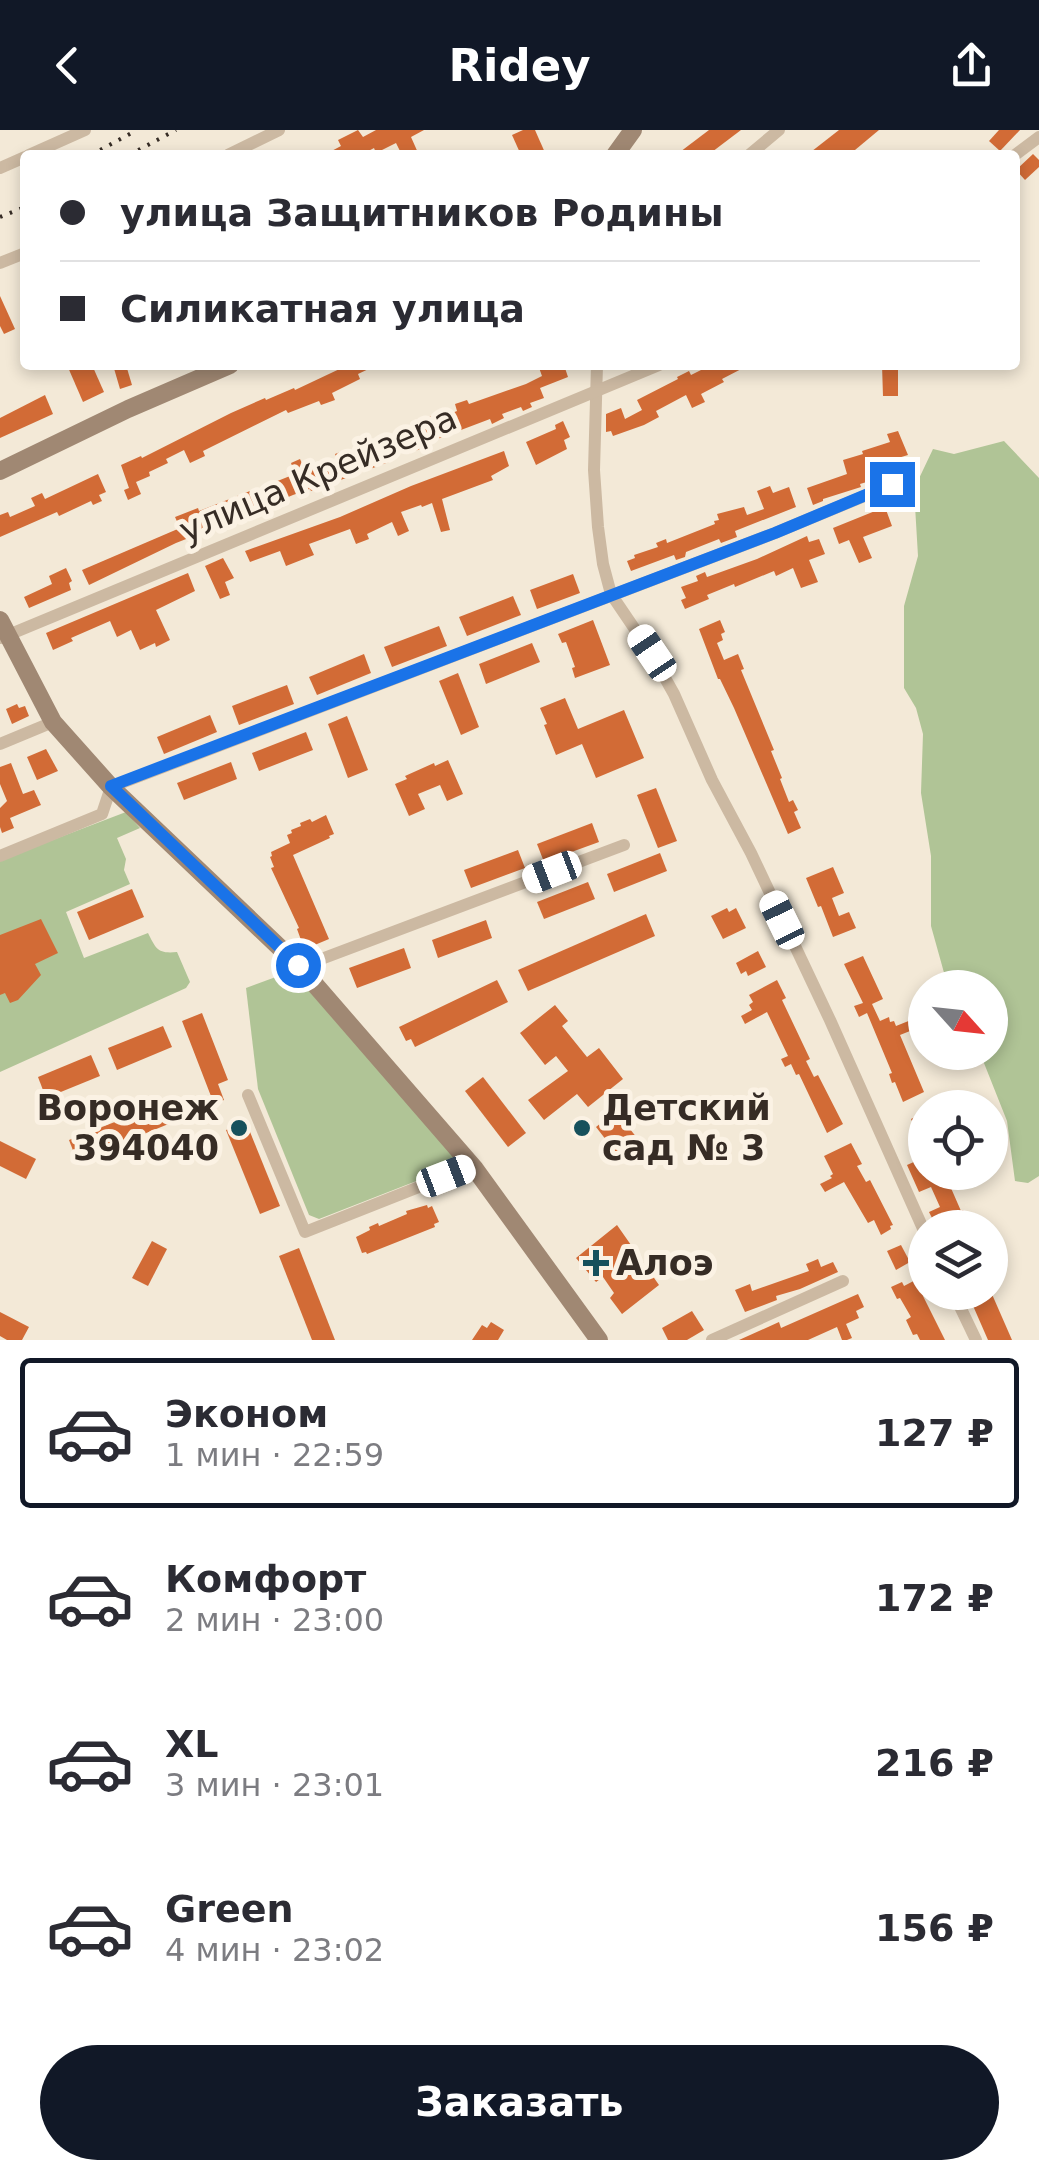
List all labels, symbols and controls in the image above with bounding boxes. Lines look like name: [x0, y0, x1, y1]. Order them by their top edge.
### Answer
icon: back: [40, 38, 95, 93]
icon: share: [944, 38, 999, 93]
text: Ridey: [448, 39, 591, 92]
text: улица Защитников Родины: [120, 191, 724, 235]
text: Силикатная улица: [120, 287, 525, 331]
street label: улица Крейзера: [173, 397, 463, 551]
route end: [870, 462, 915, 507]
car: [623, 620, 681, 686]
car: [519, 847, 585, 897]
car: [755, 886, 809, 954]
route start: [276, 943, 321, 988]
north arrow: [908, 970, 1008, 1070]
map controls: [908, 970, 1008, 1310]
place label: Воронеж 394040: [36, 1088, 219, 1168]
place label: Детский сад № 3: [602, 1088, 771, 1168]
button: locate: [908, 1090, 1008, 1190]
marker: Воронеж 394040: [228, 1117, 250, 1139]
marker: Детский сад № 3: [571, 1117, 593, 1139]
car: [413, 1151, 479, 1201]
button: layers: [908, 1210, 1008, 1310]
place label: Алоэ: [616, 1243, 714, 1283]
marker: Алоэ: [585, 1252, 607, 1274]
icon: car: [45, 1388, 135, 1478]
text: Эконом: [165, 1392, 328, 1436]
text: 127 ₽: [875, 1411, 994, 1455]
text: 1 мин · 22:59: [165, 1436, 384, 1474]
icon: car: [45, 1553, 135, 1643]
text: Комфорт: [165, 1557, 366, 1601]
text: 172 ₽: [875, 1576, 994, 1620]
text: 2 мин · 23:00: [165, 1601, 384, 1639]
icon: car: [45, 1718, 135, 1808]
text: XL: [165, 1722, 219, 1766]
text: 216 ₽: [875, 1741, 994, 1785]
text: 3 мин · 23:01: [165, 1766, 384, 1804]
icon: car: [45, 1883, 135, 1973]
text: Green: [165, 1887, 294, 1931]
text: 156 ₽: [875, 1906, 994, 1950]
text: 4 мин · 23:02: [165, 1931, 384, 1969]
button: Заказать: [40, 2045, 999, 2160]

